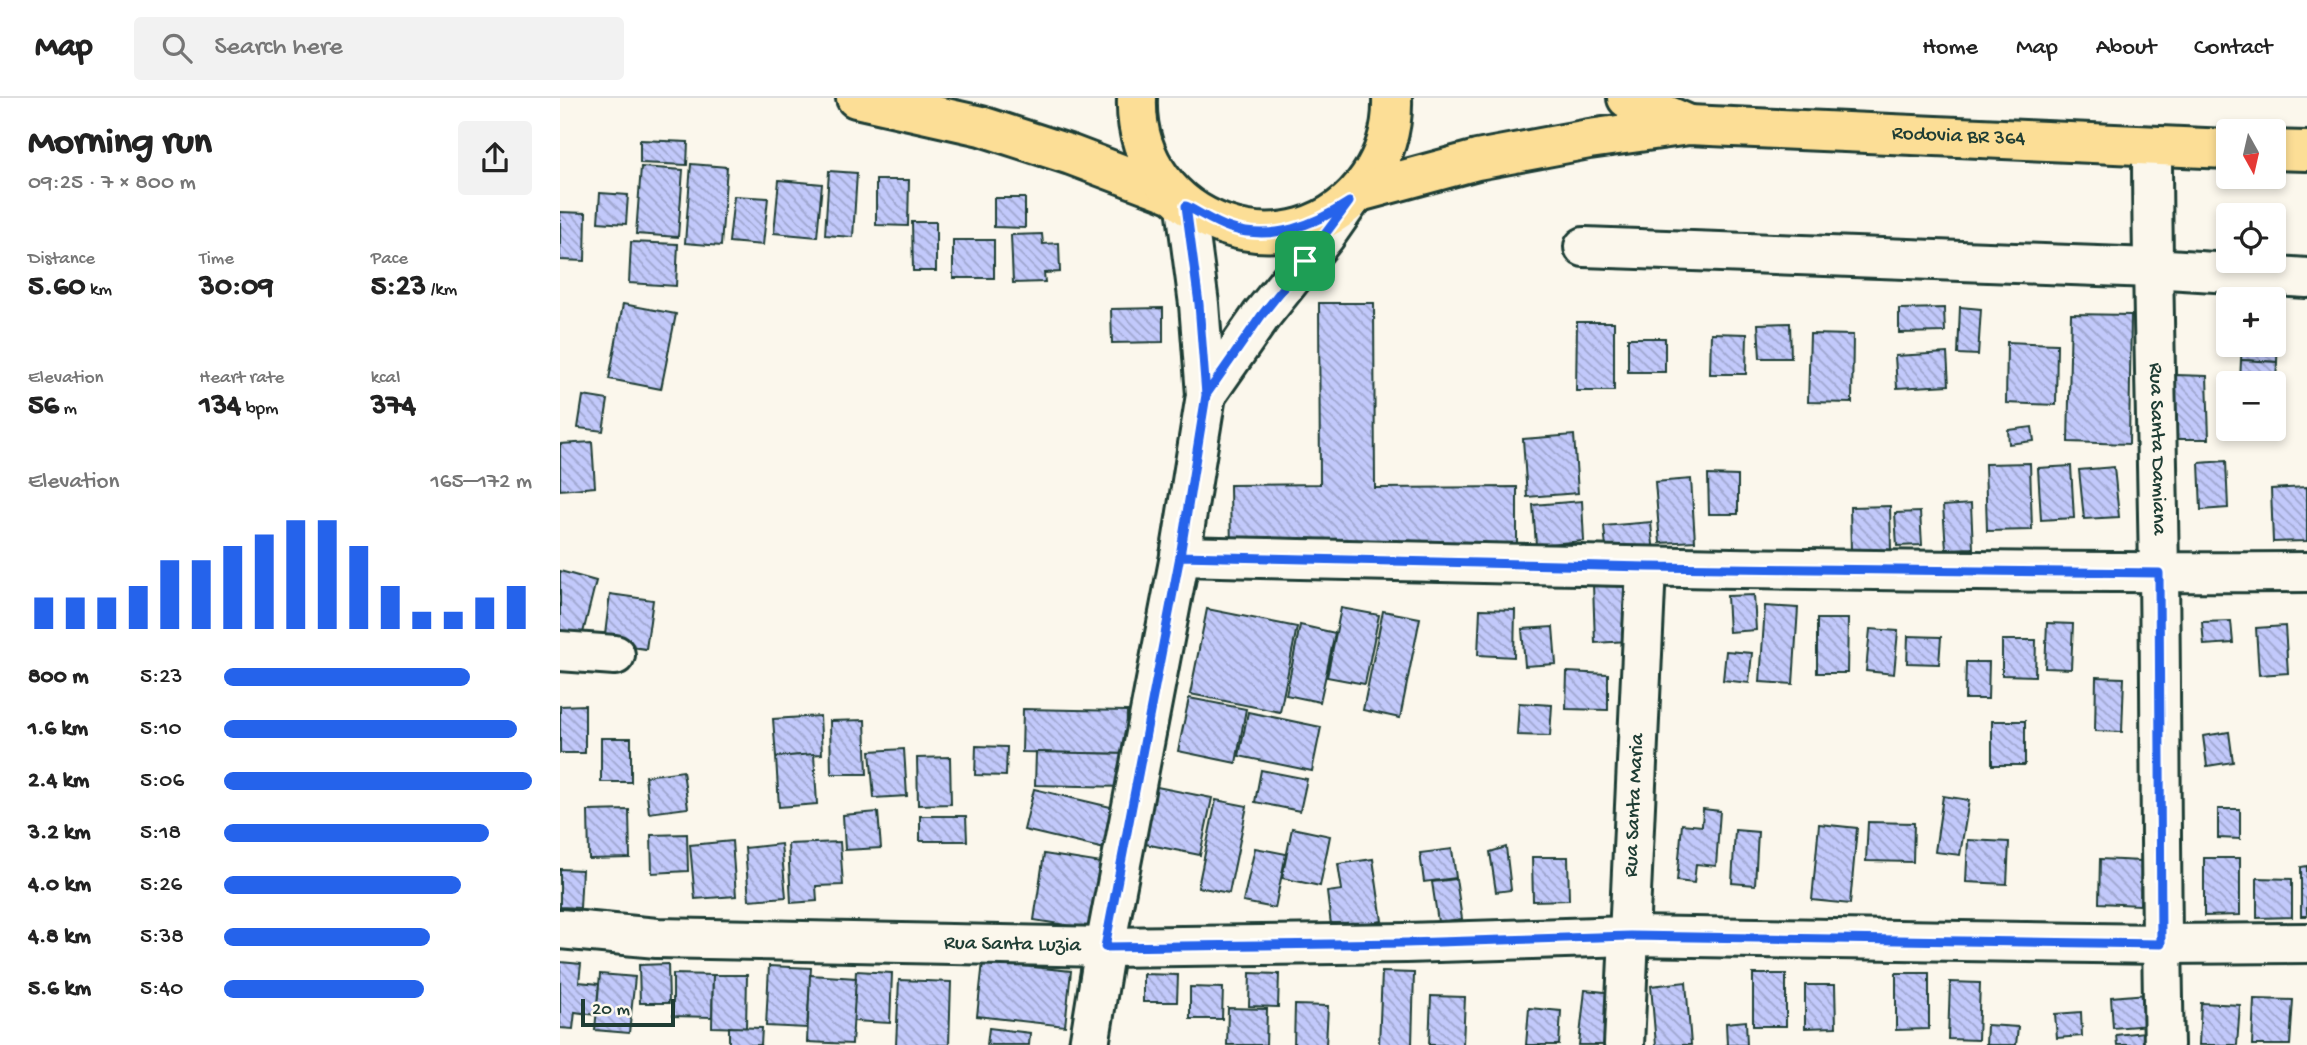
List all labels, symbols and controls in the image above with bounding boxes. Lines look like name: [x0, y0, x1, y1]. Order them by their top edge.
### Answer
search box: [134, 17, 624, 80]
text: Map: [35, 29, 92, 67]
icon: search: [158, 29, 196, 67]
text: Search here: [214, 33, 343, 64]
text: Home: [1922, 34, 1978, 63]
text: Map: [2016, 34, 2058, 63]
text: About: [2096, 34, 2156, 63]
text: Contact: [2194, 34, 2272, 63]
north arrow: [2216, 119, 2286, 189]
map controls: [2216, 119, 2286, 441]
button: share: [458, 121, 532, 195]
text: Morning run: [28, 122, 212, 166]
street label: Rodovia BR 364: [1891, 122, 2026, 152]
text: 09:25 · 7 × 800 m: [28, 170, 196, 197]
button: locate: [2216, 203, 2286, 273]
pin: [1275, 231, 1335, 291]
icon: arrive: [1286, 242, 1324, 280]
text: Distance: [28, 248, 95, 271]
text: Time: [199, 248, 234, 271]
text: Pace: [371, 248, 408, 271]
text: 5.60: [28, 271, 85, 306]
text: 30:09: [199, 271, 273, 306]
text: 5:23: [371, 271, 426, 306]
text: km: [85, 279, 112, 302]
text: /km: [426, 279, 457, 302]
button: +: [2216, 287, 2286, 357]
street label: Rua Santa Damiana: [2142, 363, 2171, 537]
text: Elevation: [28, 367, 104, 390]
text: Heart rate: [199, 367, 284, 390]
text: kcal: [371, 367, 400, 390]
button: −: [2216, 371, 2286, 441]
text: 56: [28, 390, 59, 425]
text: 134: [199, 390, 241, 425]
text: 374: [371, 390, 416, 425]
text: m: [59, 398, 77, 421]
text: bpm: [241, 398, 279, 421]
text: Elevation: [28, 469, 119, 496]
text: 165–172 m: [431, 469, 532, 496]
text: 800 m: [28, 664, 89, 691]
text: 5:23: [140, 664, 183, 691]
text: 1.6 km: [28, 716, 88, 743]
text: 5:10: [140, 716, 182, 743]
street label: Rua Santa Maria: [1619, 731, 1651, 878]
text: 2.4 km: [28, 768, 89, 795]
text: 5:06: [140, 768, 184, 795]
text: 3.2 km: [28, 820, 90, 847]
text: 5:18: [140, 820, 181, 847]
text: 4.0 km: [28, 872, 91, 899]
text: 5:26: [140, 872, 182, 899]
text: 4.8 km: [28, 924, 91, 951]
text: 5:38: [140, 924, 184, 951]
street label: Rua Santa Luzia: [944, 931, 1083, 959]
text: 5.6 km: [28, 976, 91, 1003]
text: 5:40: [140, 976, 183, 1003]
scale bar: [581, 996, 676, 1028]
text: 20 m: [592, 999, 630, 1022]

